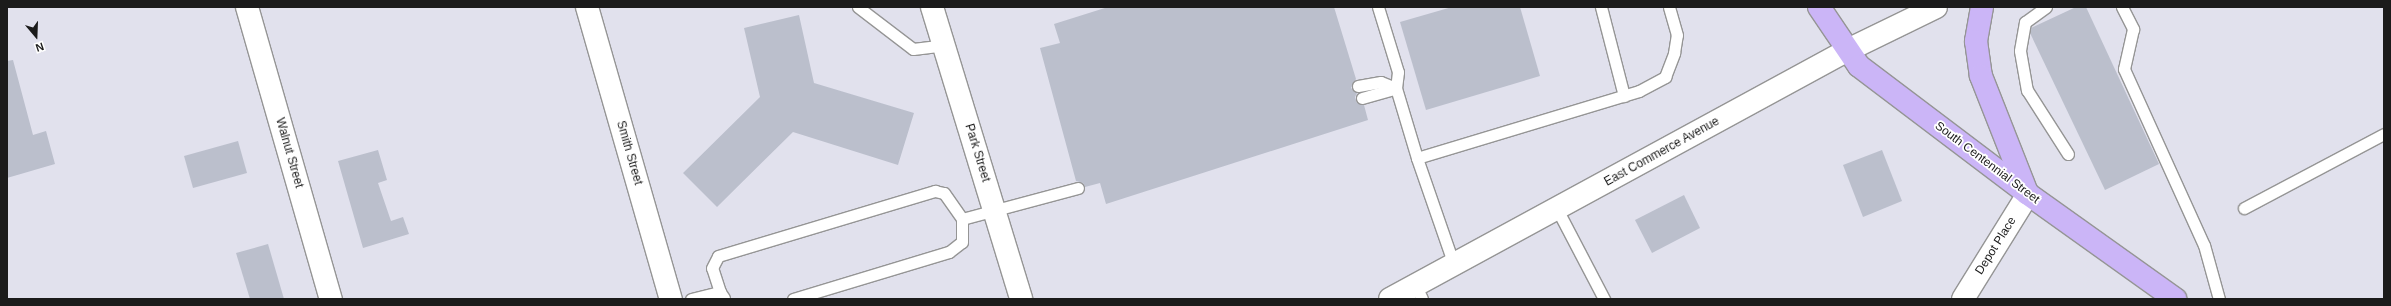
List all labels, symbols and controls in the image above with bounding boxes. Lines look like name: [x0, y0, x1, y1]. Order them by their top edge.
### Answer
north arrow: [16, 16, 56, 56]
text: N: [34, 40, 46, 54]
street label: East Commerce Avenue: [1602, 114, 1722, 190]
street label: Walnut Street: [272, 116, 306, 190]
street label: Smith Street: [613, 119, 645, 187]
street label: South Centennial Street: [1932, 119, 2042, 207]
street label: Park Street: [961, 122, 993, 184]
street label: Depot Place: [1973, 214, 2019, 278]

